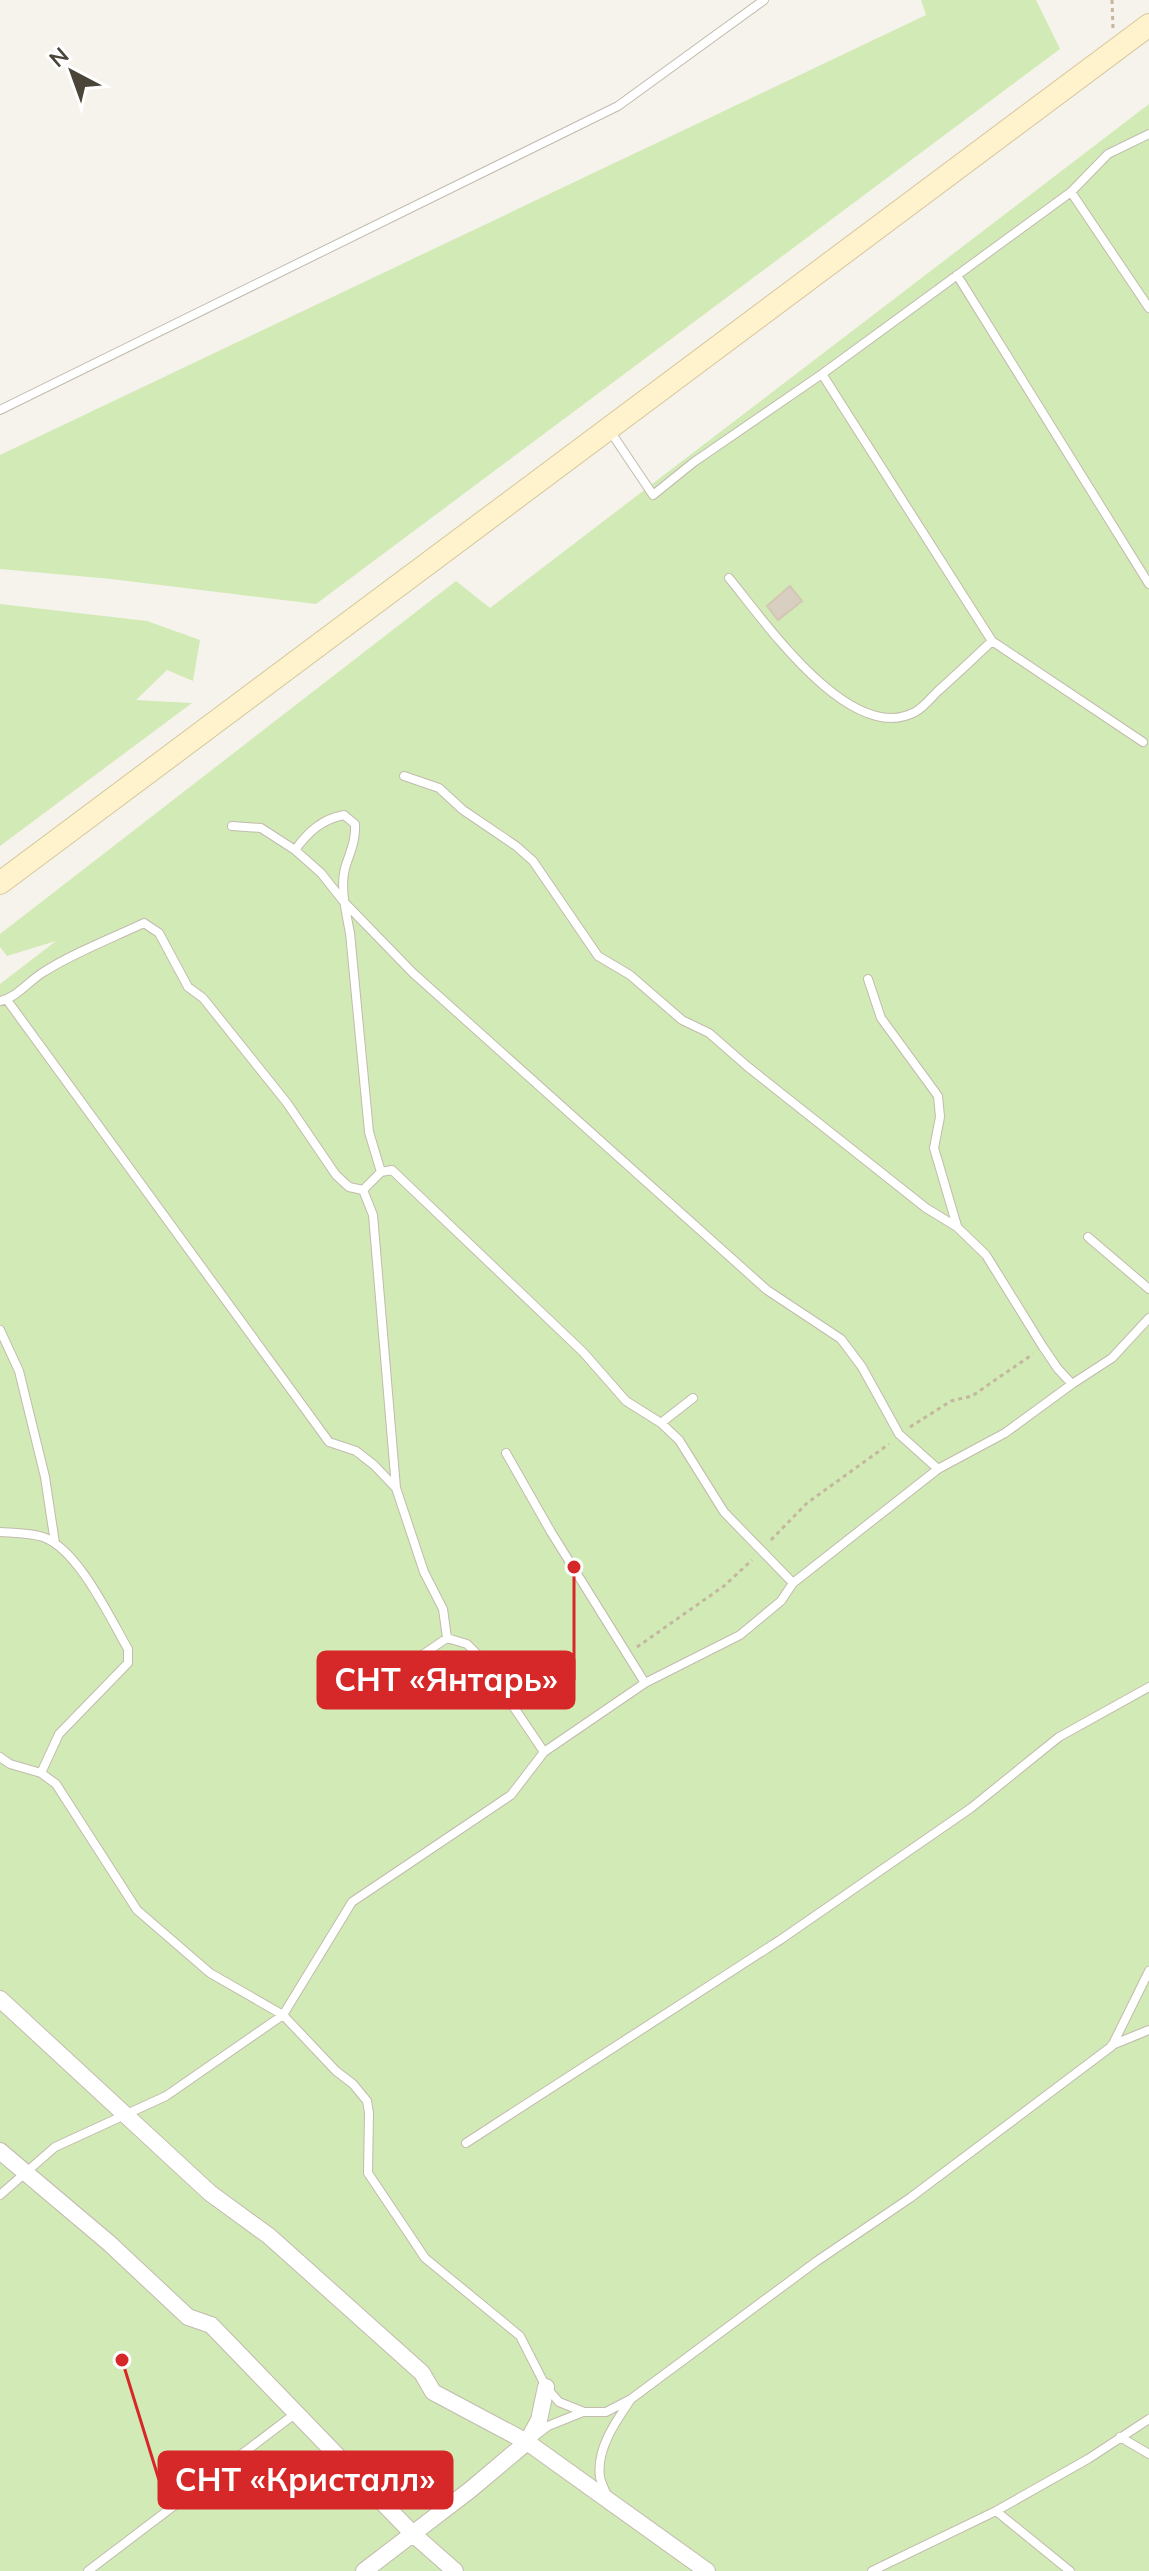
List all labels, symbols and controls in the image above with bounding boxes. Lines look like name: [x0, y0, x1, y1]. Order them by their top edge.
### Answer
north arrow: [32, 32, 112, 112]
text: N: [43, 41, 74, 73]
callout: СНТ «Янтарь»: [318, 1652, 574, 1708]
text: СНТ «Янтарь»: [334, 1659, 558, 1699]
callout: СНТ «Кристалл»: [159, 2452, 452, 2508]
text: СНТ «Кристалл»: [175, 2459, 435, 2499]

